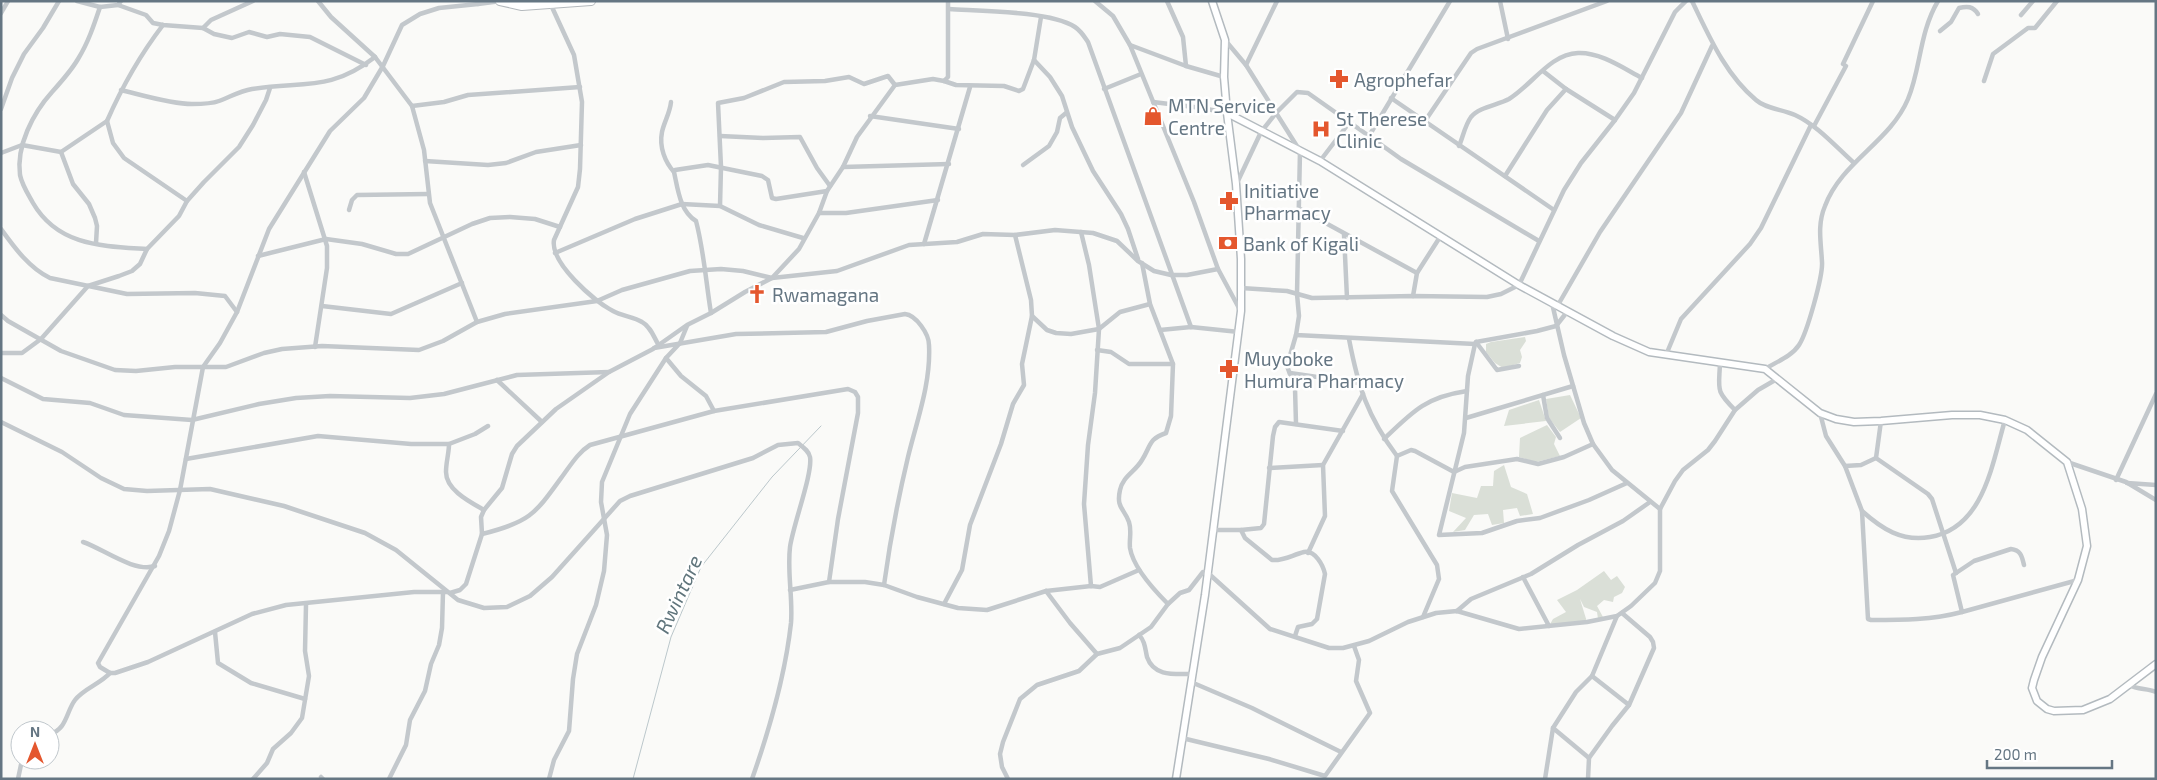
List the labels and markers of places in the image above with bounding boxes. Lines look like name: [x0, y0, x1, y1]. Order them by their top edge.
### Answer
pharmacy icon: Agrophefar: [1328, 68, 1350, 90]
place label: Agrophefar: [1354, 68, 1452, 91]
place label: MTN Service Centre: [1168, 94, 1276, 139]
shop icon: MTN Service Centre: [1142, 105, 1164, 127]
place label: St Therese Clinic: [1336, 107, 1427, 152]
hospital icon: St Therese Clinic: [1310, 118, 1332, 140]
place label: Initiative Pharmacy: [1244, 179, 1331, 224]
pharmacy icon: Initiative Pharmacy: [1218, 190, 1240, 212]
bank icon: Bank of Kigali: [1217, 232, 1239, 254]
place label: Bank of Kigali: [1243, 232, 1359, 255]
church icon: Rwamagana: [746, 283, 768, 305]
place label: Rwamagana: [772, 283, 879, 306]
place label: Muyoboke Humura Pharmacy: [1244, 347, 1404, 392]
pharmacy icon: Muyoboke Humura Pharmacy: [1218, 358, 1240, 380]

